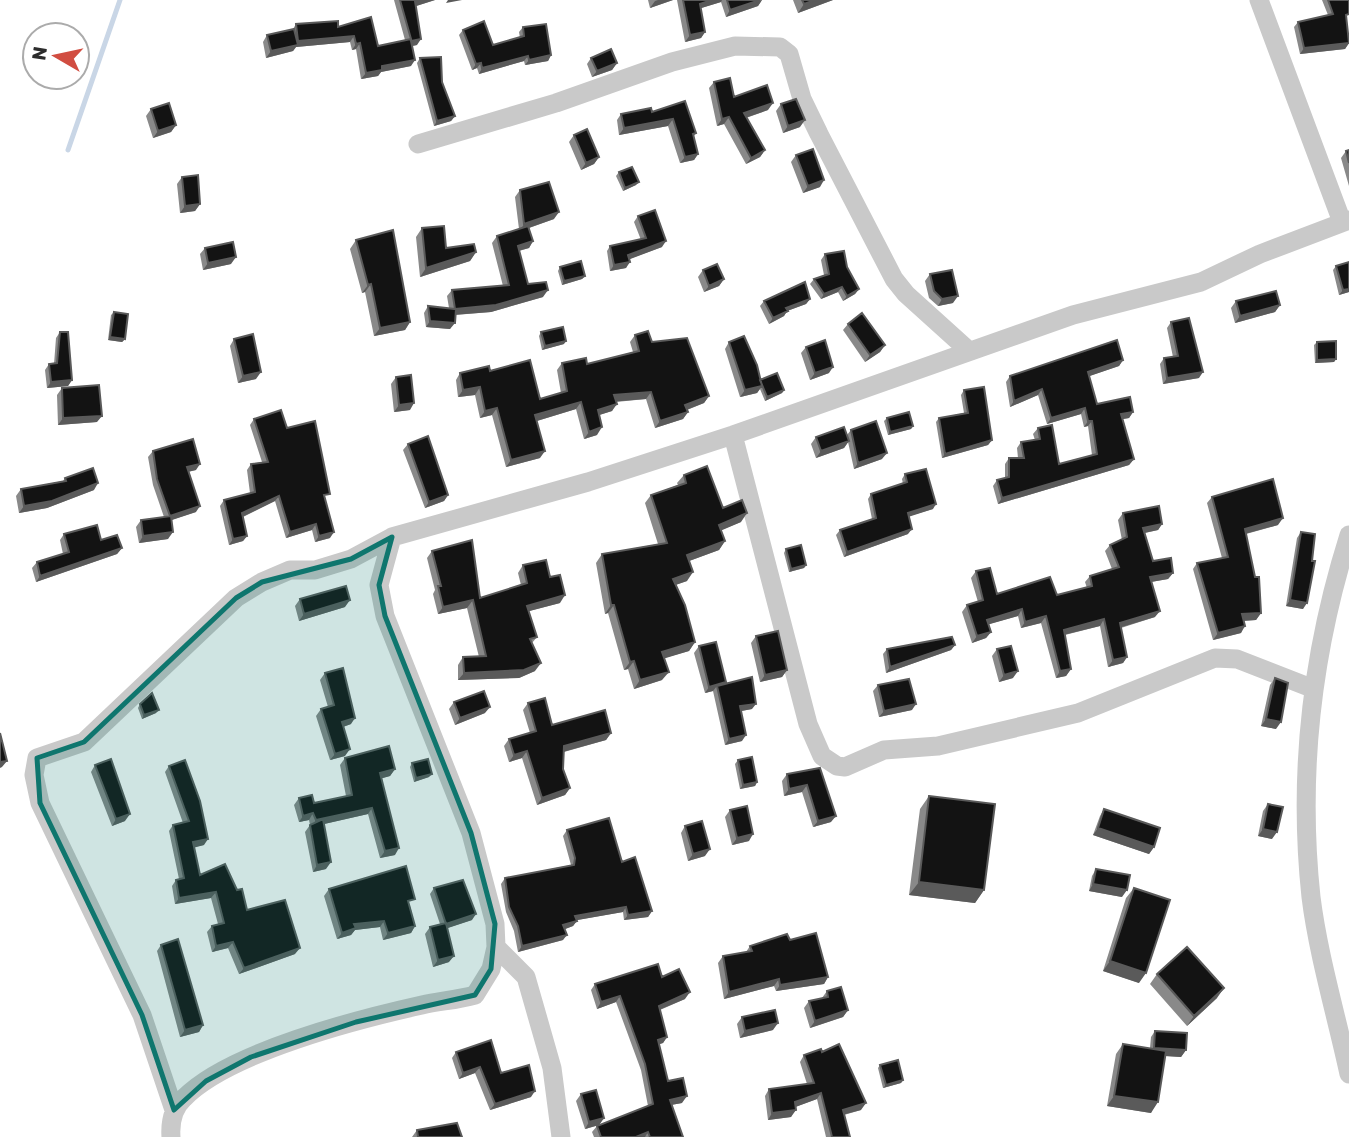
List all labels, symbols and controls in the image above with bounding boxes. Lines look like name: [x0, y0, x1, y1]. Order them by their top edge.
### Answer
north arrow: [21, 21, 91, 91]
text: N: [27, 45, 52, 62]

